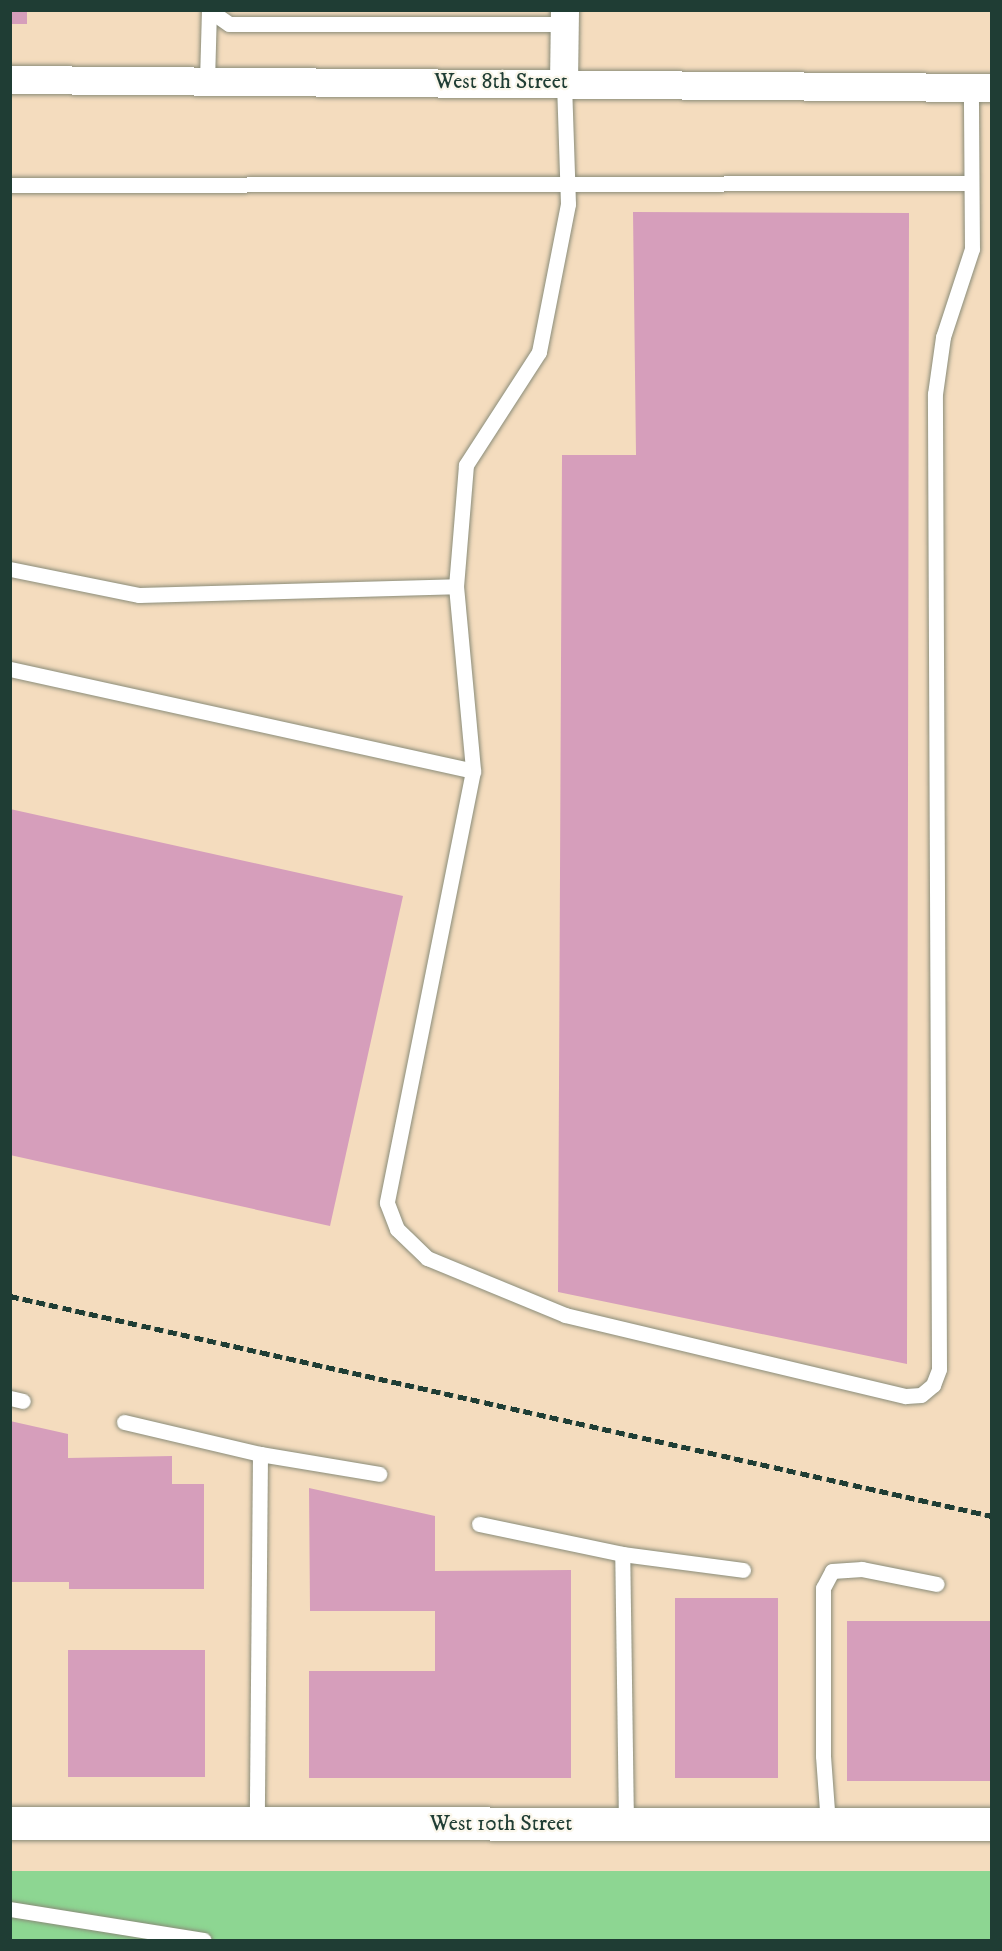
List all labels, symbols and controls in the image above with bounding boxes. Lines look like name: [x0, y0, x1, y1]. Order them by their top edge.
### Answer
street label: West 8th Street: [434, 69, 568, 95]
street label: West 10th Street: [430, 1811, 572, 1837]

